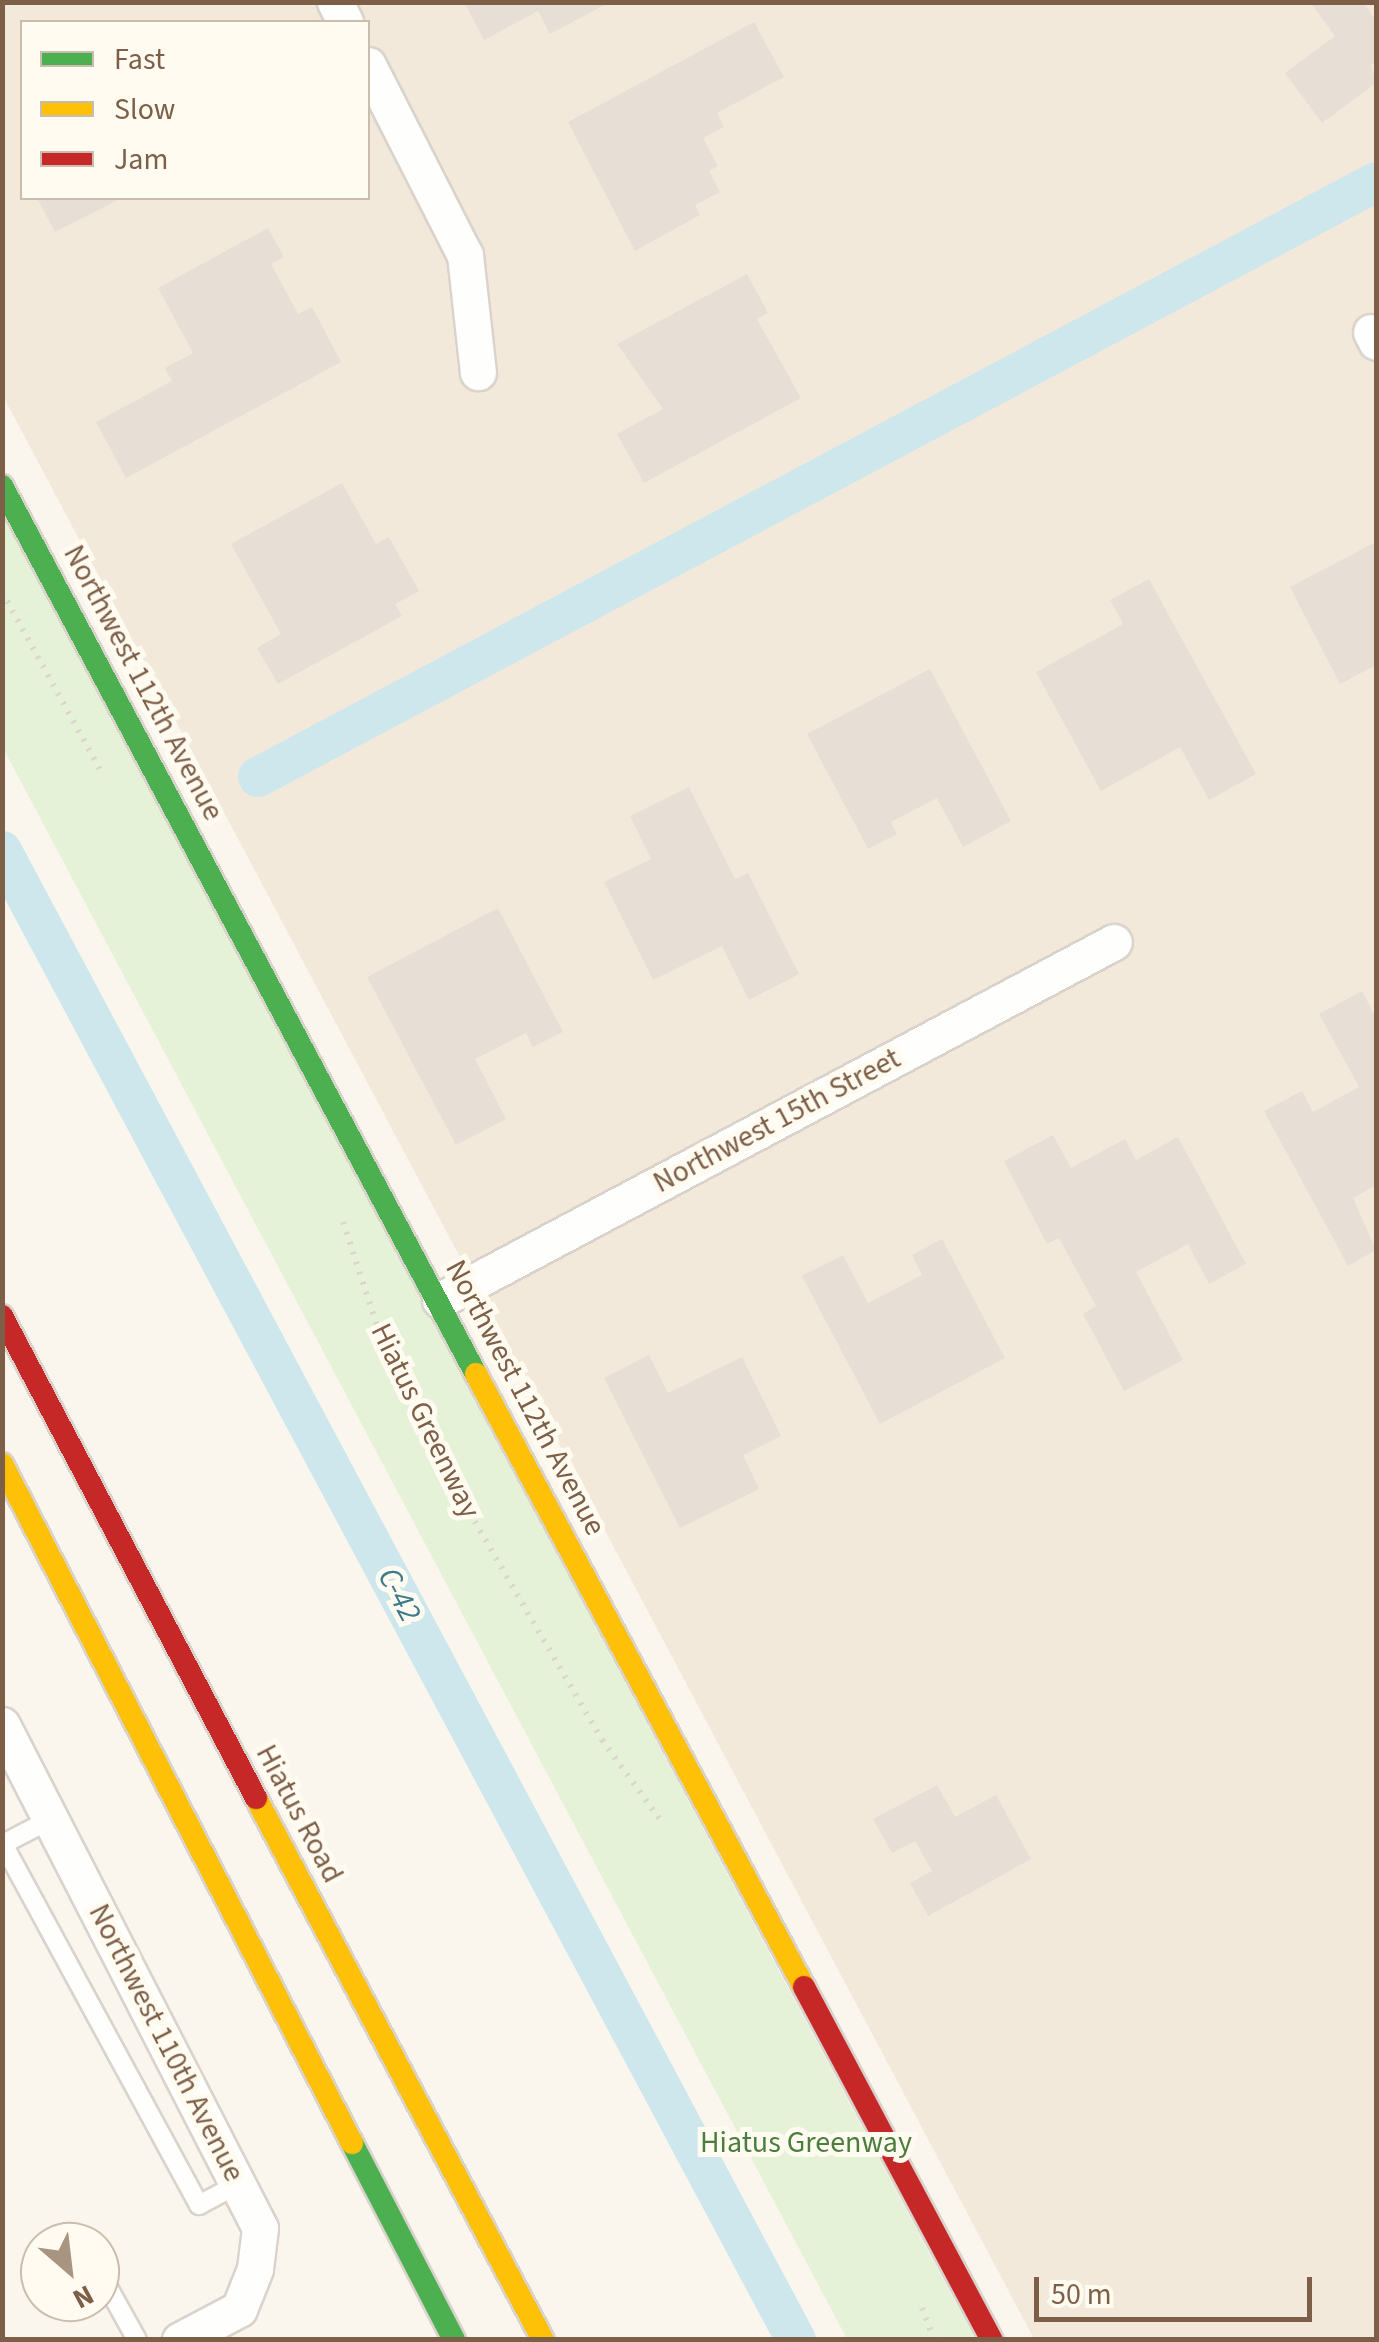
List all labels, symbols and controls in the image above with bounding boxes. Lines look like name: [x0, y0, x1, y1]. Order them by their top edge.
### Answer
legend: [20, 20, 370, 200]
text: Fast: [114, 38, 165, 81]
text: Slow: [114, 88, 175, 131]
text: Jam: [114, 138, 168, 181]
street label: Northwest 112th Avenue: [55, 539, 231, 827]
street label: Northwest 15th Street: [647, 1041, 907, 1201]
street label: Northwest 112th Avenue: [437, 1254, 613, 1542]
street label: Hiatus Greenway: [362, 1318, 488, 1524]
water label: C-42: [369, 1561, 429, 1629]
street label: Hiatus Road: [248, 1739, 350, 1889]
street label: Northwest 110th Avenue: [80, 1898, 252, 2188]
park label: Hiatus Greenway: [700, 2125, 912, 2161]
north arrow: [20, 2222, 120, 2322]
scale bar: [1039, 2257, 1316, 2319]
text: 50 m: [1051, 2273, 1112, 2316]
text: N: [66, 2275, 101, 2319]

